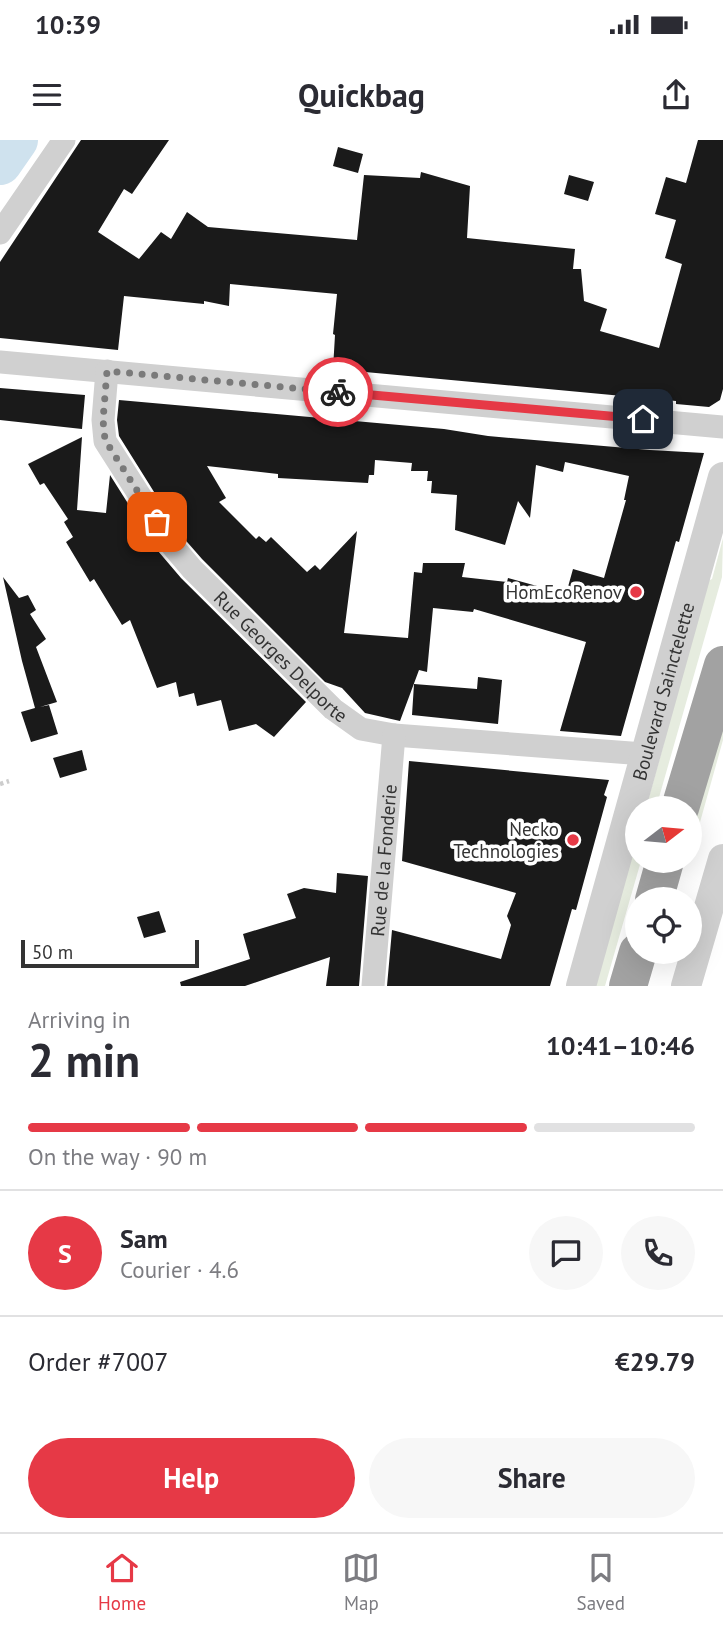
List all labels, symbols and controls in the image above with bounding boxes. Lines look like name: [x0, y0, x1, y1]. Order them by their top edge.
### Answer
text: 10:39: [35, 8, 101, 41]
text: Quickbag: [298, 74, 425, 116]
icon: menu: [28, 76, 66, 114]
icon: share: [657, 76, 695, 114]
courier: [303, 357, 373, 427]
icon: bike: [319, 373, 357, 411]
pin: [613, 389, 673, 449]
icon: home: [624, 400, 662, 438]
pin: [127, 492, 187, 552]
icon: bag: [138, 503, 176, 541]
place label: HomEcoRenov: [506, 580, 622, 604]
marker: HomEcoRenov: [628, 584, 644, 600]
street label: Rue Georges Delporte: [209, 586, 352, 727]
street label: Boulevard Sainctelette: [627, 600, 699, 783]
street label: Rue de la Fonderie: [365, 783, 402, 938]
north arrow: [625, 796, 702, 873]
map controls: [625, 796, 702, 964]
place label: Necko Technologies: [453, 817, 559, 863]
marker: Necko Technologies: [565, 832, 581, 848]
button: locate: [625, 887, 702, 964]
scale bar: [21, 937, 200, 969]
text: 50 m: [32, 940, 73, 964]
text: Arriving in: [28, 1005, 130, 1034]
text: 10:41–10:46: [546, 1029, 695, 1062]
text: 2 min: [28, 1030, 140, 1090]
text: On the way · 90 m: [28, 1142, 207, 1171]
button: chat: [529, 1216, 603, 1290]
button: phone: [621, 1216, 695, 1290]
text: Sam: [120, 1222, 168, 1255]
text: S: [58, 1237, 72, 1270]
text: Courier · 4.6: [120, 1255, 239, 1284]
text: Order #7007: [28, 1345, 168, 1378]
text: €29.79: [615, 1345, 695, 1378]
button: Help: [28, 1438, 355, 1518]
button: Share: [369, 1438, 695, 1518]
tab: Home: [98, 1549, 146, 1615]
tab: Map: [342, 1549, 380, 1615]
tab: Saved: [577, 1549, 625, 1615]

